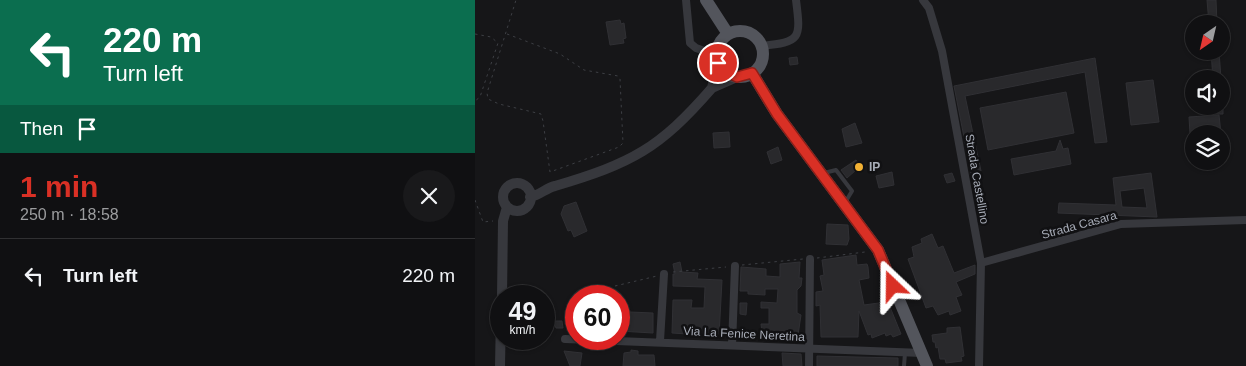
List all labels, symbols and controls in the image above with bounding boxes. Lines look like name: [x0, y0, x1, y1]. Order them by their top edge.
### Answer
north arrow: [1185, 15, 1230, 60]
map controls: [1185, 15, 1230, 170]
icon: left: [20, 20, 85, 85]
text: 220 m: [103, 20, 202, 59]
pin: [697, 42, 739, 84]
icon: arrive: [704, 49, 732, 77]
text: Turn left: [103, 61, 183, 86]
button: sound: [1185, 70, 1230, 115]
icon: arrive: [73, 115, 101, 143]
text: Then: [20, 118, 63, 139]
button: layers: [1185, 125, 1230, 170]
street label: Strada Castellino: [962, 133, 992, 226]
place label: IP: [869, 160, 880, 174]
marker: IP: [853, 161, 865, 173]
text: 1 min: [20, 170, 98, 203]
button: close: [403, 170, 455, 222]
text: 250 m · 18:58: [20, 206, 119, 223]
street label: Strada Casara: [1040, 208, 1118, 242]
position arrow: [866, 259, 918, 311]
icon: left: [20, 262, 48, 290]
text: Turn left: [63, 265, 138, 286]
text: 220 m: [402, 265, 455, 286]
speed limit sign: 60: [565, 285, 630, 350]
text: 49: [509, 297, 536, 325]
text: km/h: [509, 323, 536, 337]
street label: Via La Fenice Neretina: [683, 324, 806, 344]

